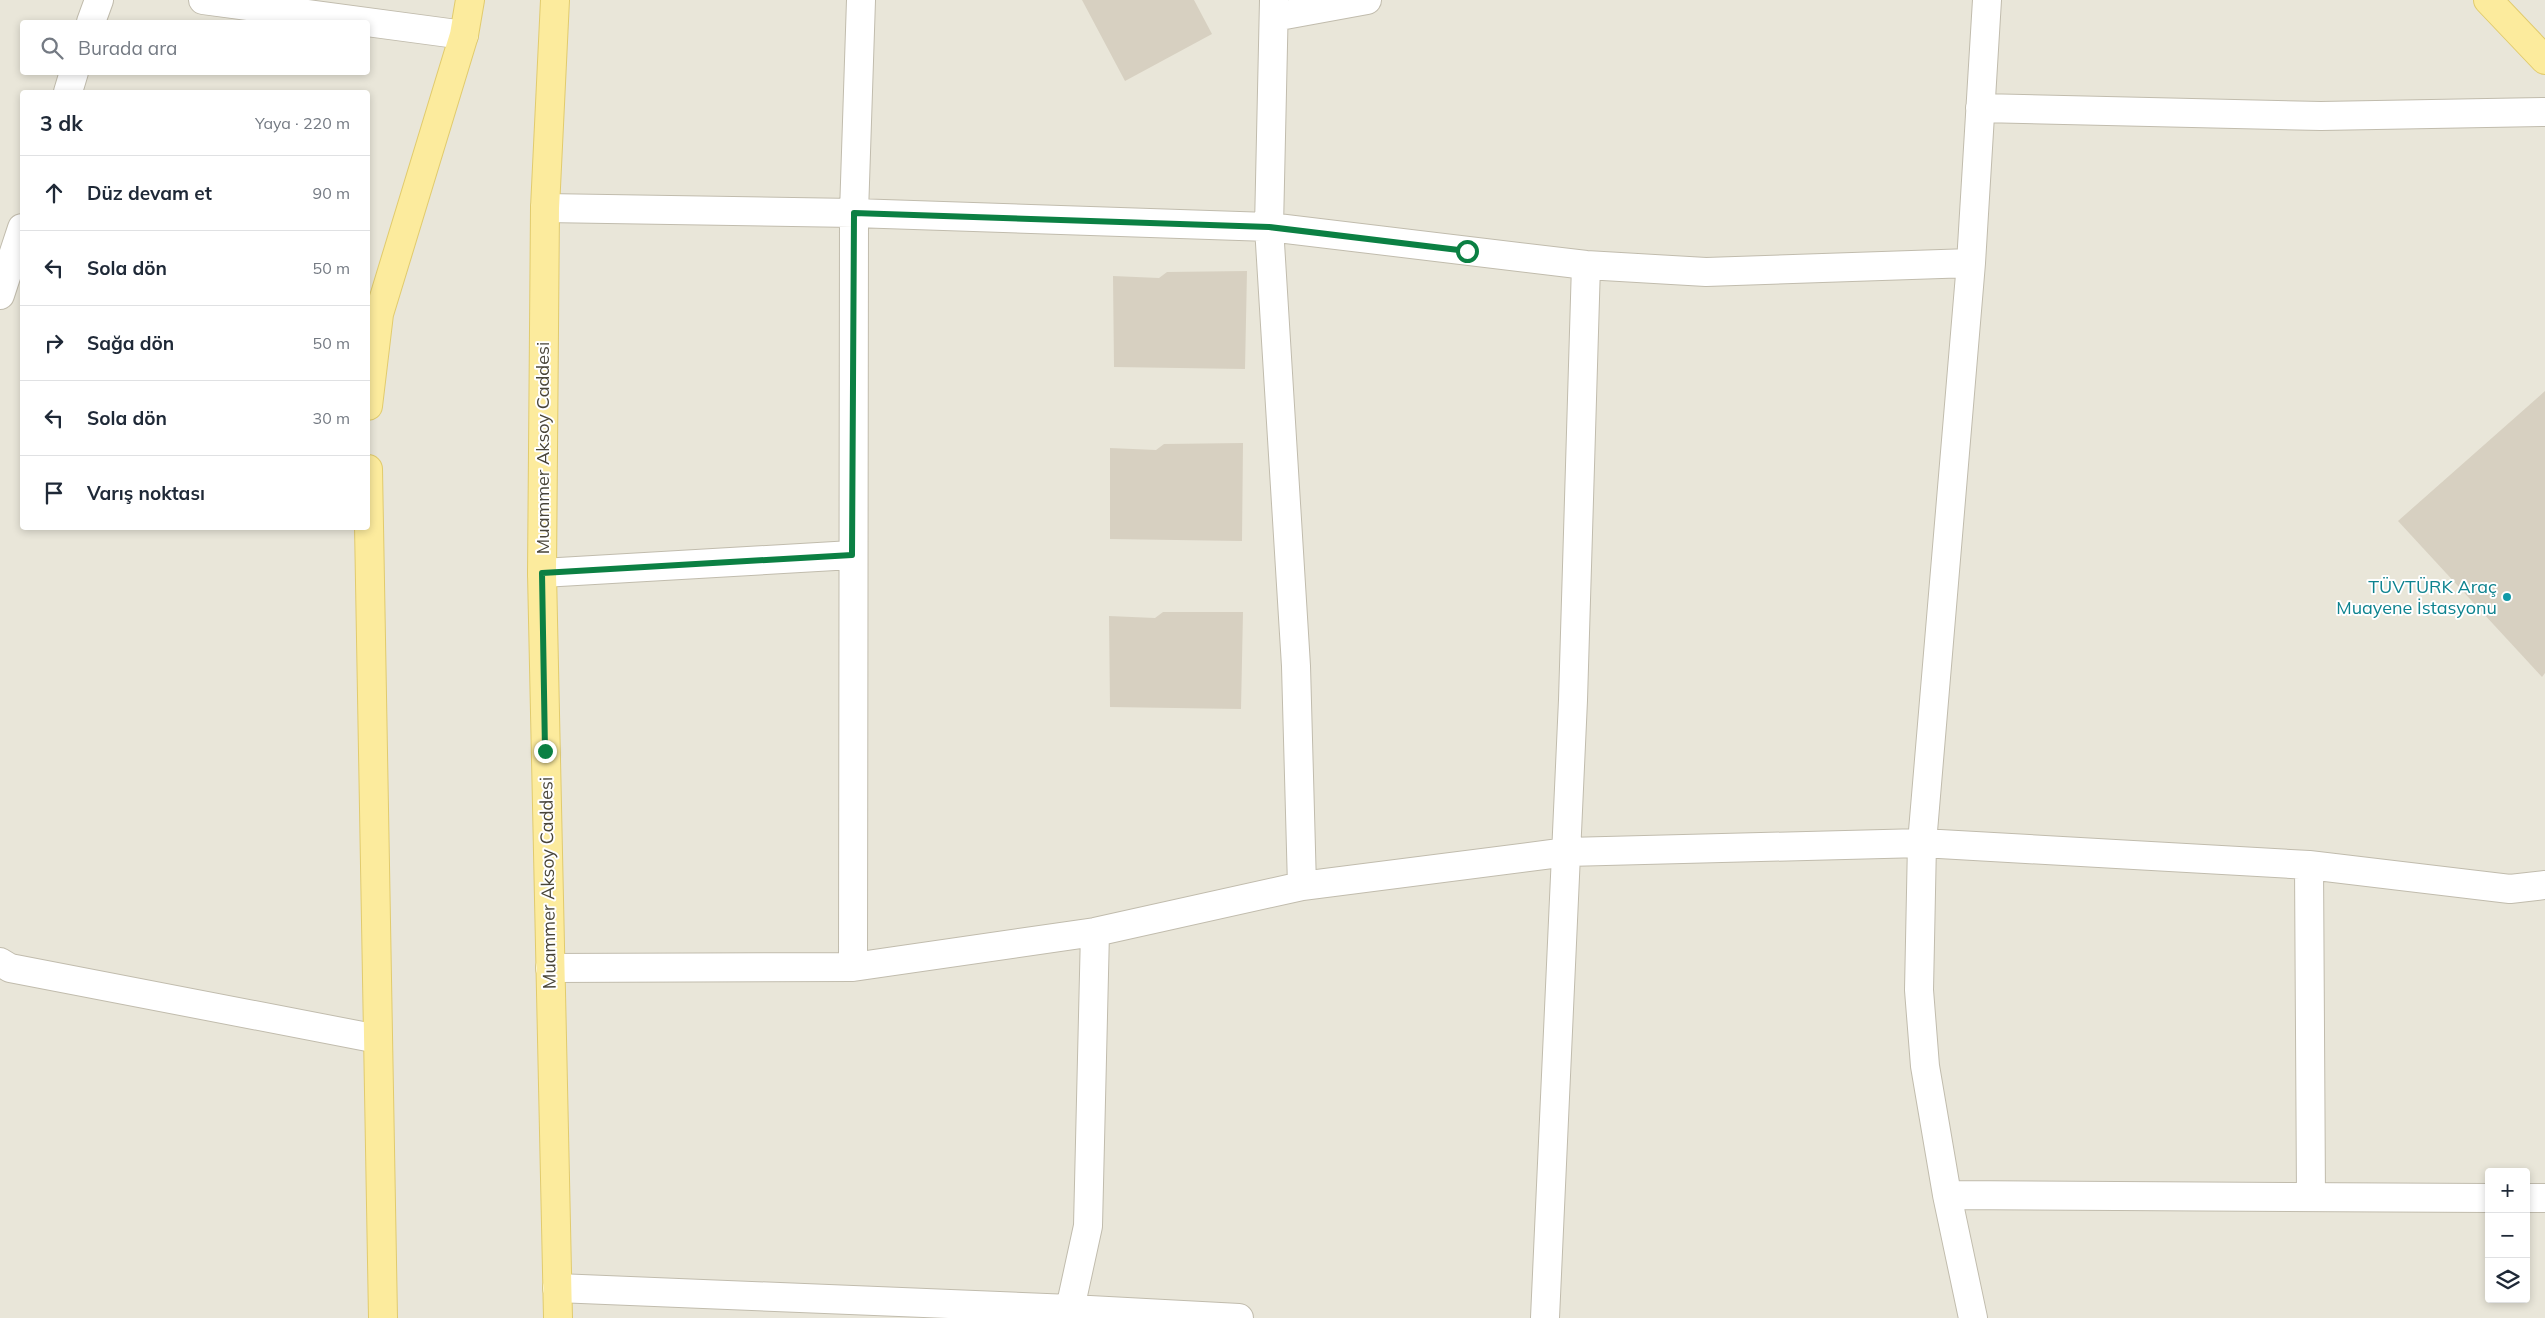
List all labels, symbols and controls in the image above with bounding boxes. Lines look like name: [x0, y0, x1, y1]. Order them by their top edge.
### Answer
search box: [20, 20, 370, 75]
icon: search: [38, 34, 66, 62]
text: Burada ara: [78, 36, 177, 60]
text: 3 dk: [40, 110, 83, 136]
text: Yaya · 220 m: [255, 113, 350, 133]
icon: ahead: [40, 179, 68, 207]
text: Düz devam et: [87, 181, 212, 205]
text: 90 m: [313, 183, 350, 203]
route start: [1456, 240, 1479, 263]
icon: left: [40, 254, 68, 282]
text: Sola dön: [87, 256, 167, 280]
text: 50 m: [313, 258, 350, 278]
icon: right: [40, 329, 68, 357]
text: Sağa dön: [87, 331, 174, 355]
text: 50 m: [313, 333, 350, 353]
street label: Muammer Aksoy Caddesi: [531, 342, 554, 554]
icon: left: [40, 404, 68, 432]
text: Sola dön: [87, 406, 167, 430]
text: 30 m: [313, 408, 350, 428]
icon: arrive: [40, 479, 68, 507]
text: Varış noktası: [87, 481, 205, 505]
place label: TÜVTÜRK Araç Muayene İstasyonu: [2336, 575, 2497, 619]
marker: TÜVTÜRK Araç Muayene İstasyonu: [2501, 591, 2513, 603]
route end: [534, 740, 557, 763]
street label: Muammer Aksoy Caddesi: [534, 777, 561, 989]
map controls: [2485, 1168, 2530, 1303]
button: +: [2485, 1168, 2530, 1213]
button: −: [2485, 1213, 2530, 1258]
button: layers: [2485, 1258, 2530, 1303]

